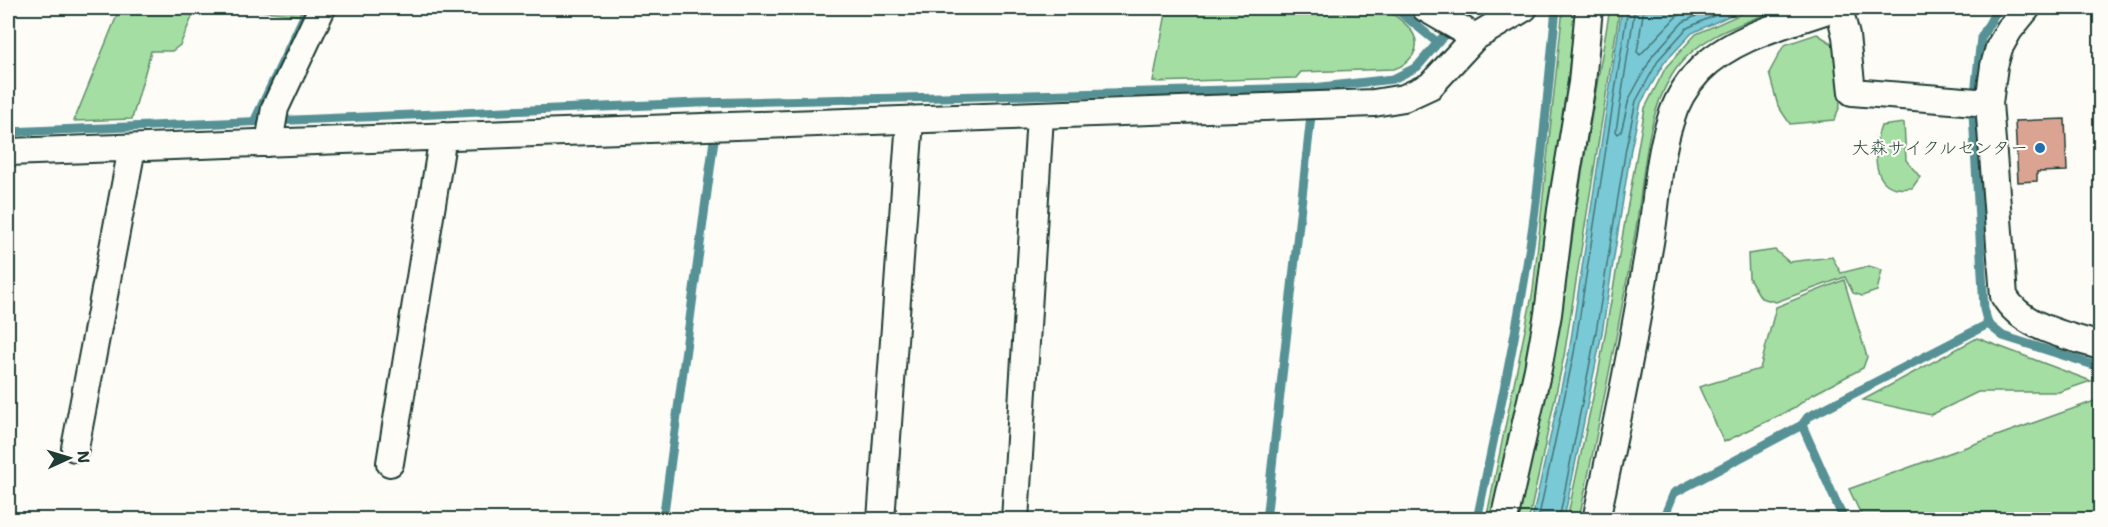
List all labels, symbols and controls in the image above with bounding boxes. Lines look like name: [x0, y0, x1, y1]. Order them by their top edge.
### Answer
place label: 大森サイクルセンター: [1852, 136, 2028, 160]
marker: 大森サイクルセンター: [2033, 141, 2047, 155]
north arrow: [39, 428, 99, 488]
text: N: [73, 450, 94, 464]

